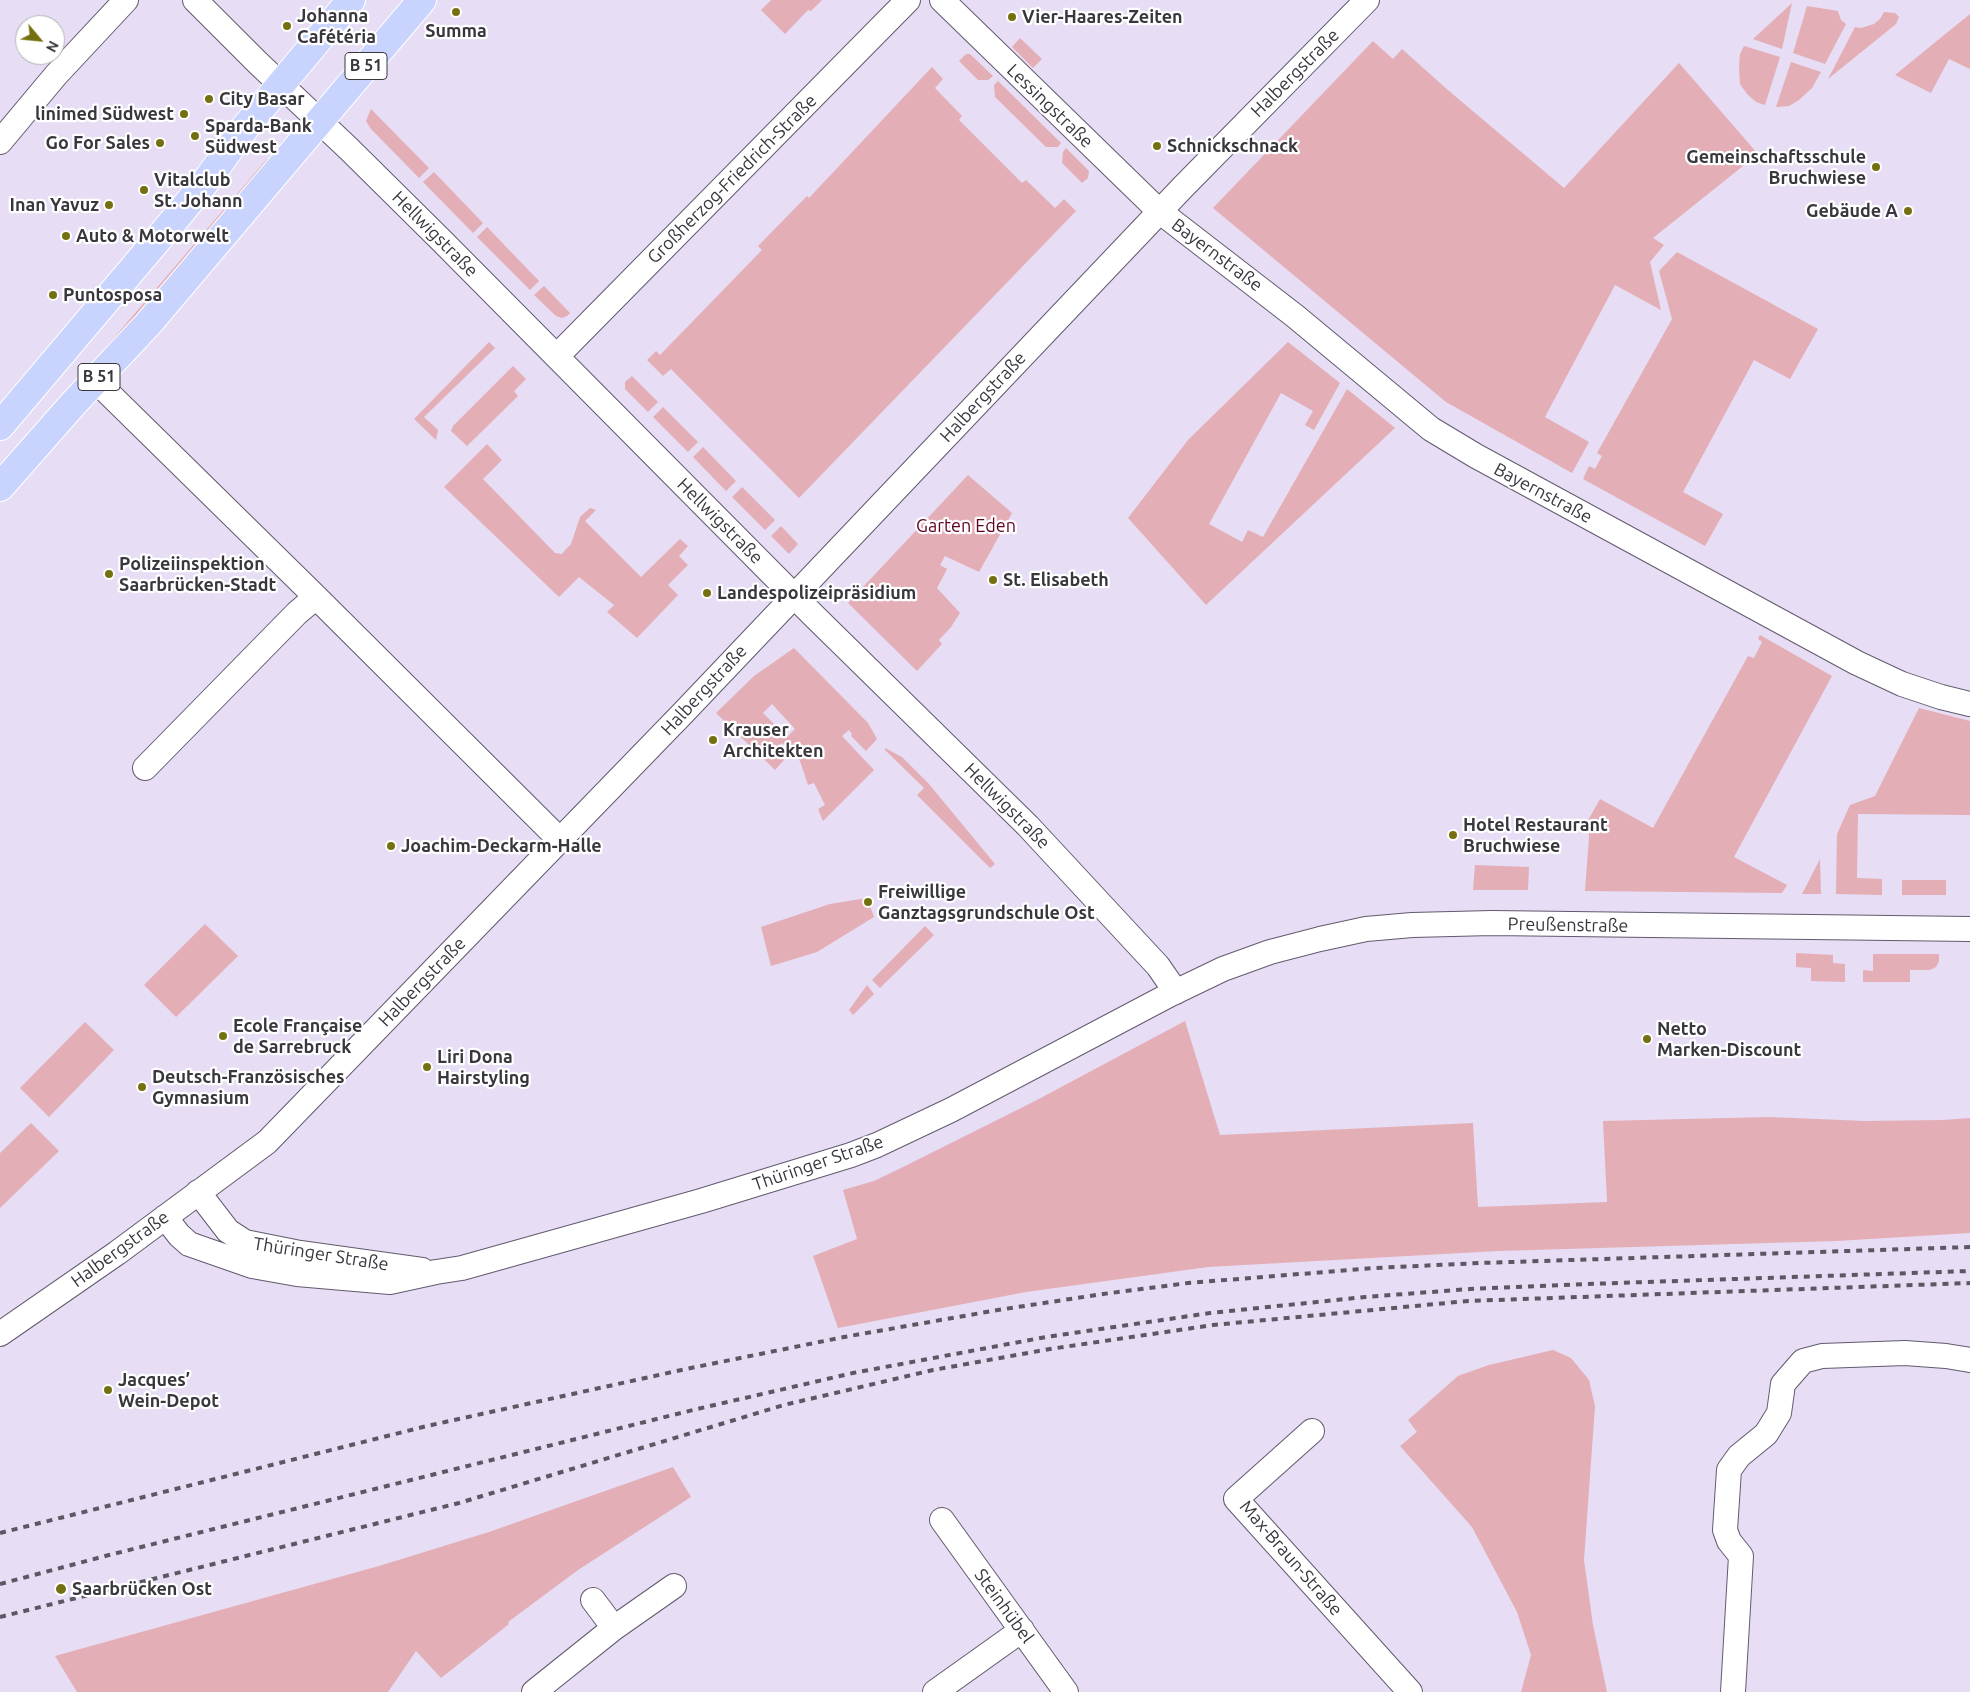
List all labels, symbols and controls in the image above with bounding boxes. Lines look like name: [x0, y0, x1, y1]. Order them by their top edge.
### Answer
place label: Johanna Cafétéria: [297, 5, 376, 48]
marker: Summa: [450, 6, 462, 18]
place label: Vier-Haares-Zeiten: [1022, 6, 1183, 28]
marker: Vier-Haares-Zeiten: [1006, 11, 1018, 23]
north arrow: [15, 15, 65, 65]
marker: Johanna Cafétéria: [281, 20, 293, 32]
place label: Summa: [425, 20, 487, 42]
street label: Halbergstraße: [1246, 24, 1344, 122]
text: N: [43, 38, 62, 55]
road number: B 51: [345, 52, 387, 80]
street label: Lessingstraße: [1002, 60, 1098, 152]
place label: City Basar: [219, 88, 305, 110]
street label: Großherzog-Friedrich-Straße: [643, 90, 821, 268]
marker: City Basar: [203, 93, 215, 105]
place label: linimed Südwest: [35, 103, 174, 125]
marker: linimed Südwest: [178, 108, 190, 120]
place label: Sparda-Bank Südwest: [205, 115, 312, 158]
marker: Sparda-Bank Südwest: [189, 130, 201, 142]
place label: Go For Sales: [45, 132, 150, 154]
place label: Schnickschnack: [1167, 135, 1298, 157]
marker: Go For Sales: [154, 137, 166, 149]
marker: Schnickschnack: [1151, 140, 1163, 152]
place label: Gemeinschaftsschule Bruchwiese: [1686, 146, 1866, 188]
marker: Gemeinschaftsschule Bruchwiese: [1870, 161, 1882, 173]
place label: Vitalclub St. Johann: [154, 169, 243, 212]
marker: Vitalclub St. Johann: [138, 184, 150, 196]
street label: Hellwigstraße: [388, 187, 482, 281]
place label: Inan Yavuz: [10, 194, 99, 216]
marker: Inan Yavuz: [103, 199, 115, 211]
place label: Gebäude A: [1806, 200, 1898, 222]
marker: Gebäude A: [1902, 205, 1914, 217]
street label: Bayernstraße: [1167, 214, 1267, 296]
place label: Auto & Motorwelt: [76, 225, 229, 247]
marker: Auto & Motorwelt: [60, 230, 72, 242]
place label: Puntosposa: [63, 284, 162, 306]
marker: Puntosposa: [47, 289, 59, 301]
street label: Halbergstraße: [936, 347, 1030, 447]
road number: B 51: [78, 364, 120, 391]
street label: Bayernstraße: [1490, 458, 1596, 528]
street label: Hellwigstraße: [673, 474, 767, 568]
park label: Garten Eden: [916, 515, 1016, 537]
place label: Polizeiinspektion Saarbrücken-Stadt: [119, 553, 276, 596]
marker: Polizeiinspektion Saarbrücken-Stadt: [103, 568, 115, 580]
place label: St. Elisabeth: [1003, 569, 1109, 591]
marker: St. Elisabeth: [987, 574, 999, 586]
place label: Landespolizeipräsidium: [717, 582, 916, 604]
marker: Landespolizeipräsidium: [701, 587, 713, 599]
street label: Halbergstraße: [657, 640, 751, 740]
place label: Krauser Architekten: [723, 719, 823, 762]
marker: Krauser Architekten: [707, 734, 719, 746]
street label: Hellwigstraße: [960, 759, 1054, 853]
place label: Hotel Restaurant Bruchwiese: [1463, 814, 1608, 856]
marker: Hotel Restaurant Bruchwiese: [1447, 829, 1459, 841]
place label: Joachim-Deckarm-Halle: [401, 835, 602, 857]
marker: Joachim-Deckarm-Halle: [385, 840, 397, 852]
place label: Freiwillige Ganztagsgrundschule Ost: [878, 881, 1095, 924]
marker: Freiwillige Ganztagsgrundschule Ost: [862, 896, 874, 908]
street label: Preußenstraße: [1508, 913, 1628, 937]
street label: Halbergstraße: [374, 933, 470, 1031]
place label: Ecole Française de Sarrebruck: [233, 1015, 362, 1058]
place label: Netto Marken-Discount: [1657, 1018, 1801, 1060]
marker: Ecole Française de Sarrebruck: [217, 1030, 229, 1042]
marker: Netto Marken-Discount: [1641, 1033, 1653, 1045]
place label: Liri Dona Hairstyling: [437, 1046, 530, 1088]
marker: Liri Dona Hairstyling: [421, 1061, 433, 1073]
place label: Deutsch-Französisches Gymnasium: [152, 1066, 344, 1108]
marker: Deutsch-Französisches Gymnasium: [136, 1081, 148, 1093]
street label: Thüringer Straße: [750, 1131, 886, 1195]
street label: Halbergstraße: [67, 1206, 173, 1292]
street label: Thüringer Straße: [252, 1233, 390, 1275]
place label: Jacques’ Wein-Depot: [118, 1369, 219, 1412]
marker: Jacques’ Wein-Depot: [102, 1384, 114, 1396]
street label: Max-Braun-Straße: [1235, 1496, 1347, 1620]
street label: Steinhübel: [970, 1565, 1038, 1647]
place label: Saarbrücken Ost: [72, 1578, 212, 1600]
marker: Saarbrücken Ost: [54, 1582, 68, 1596]

